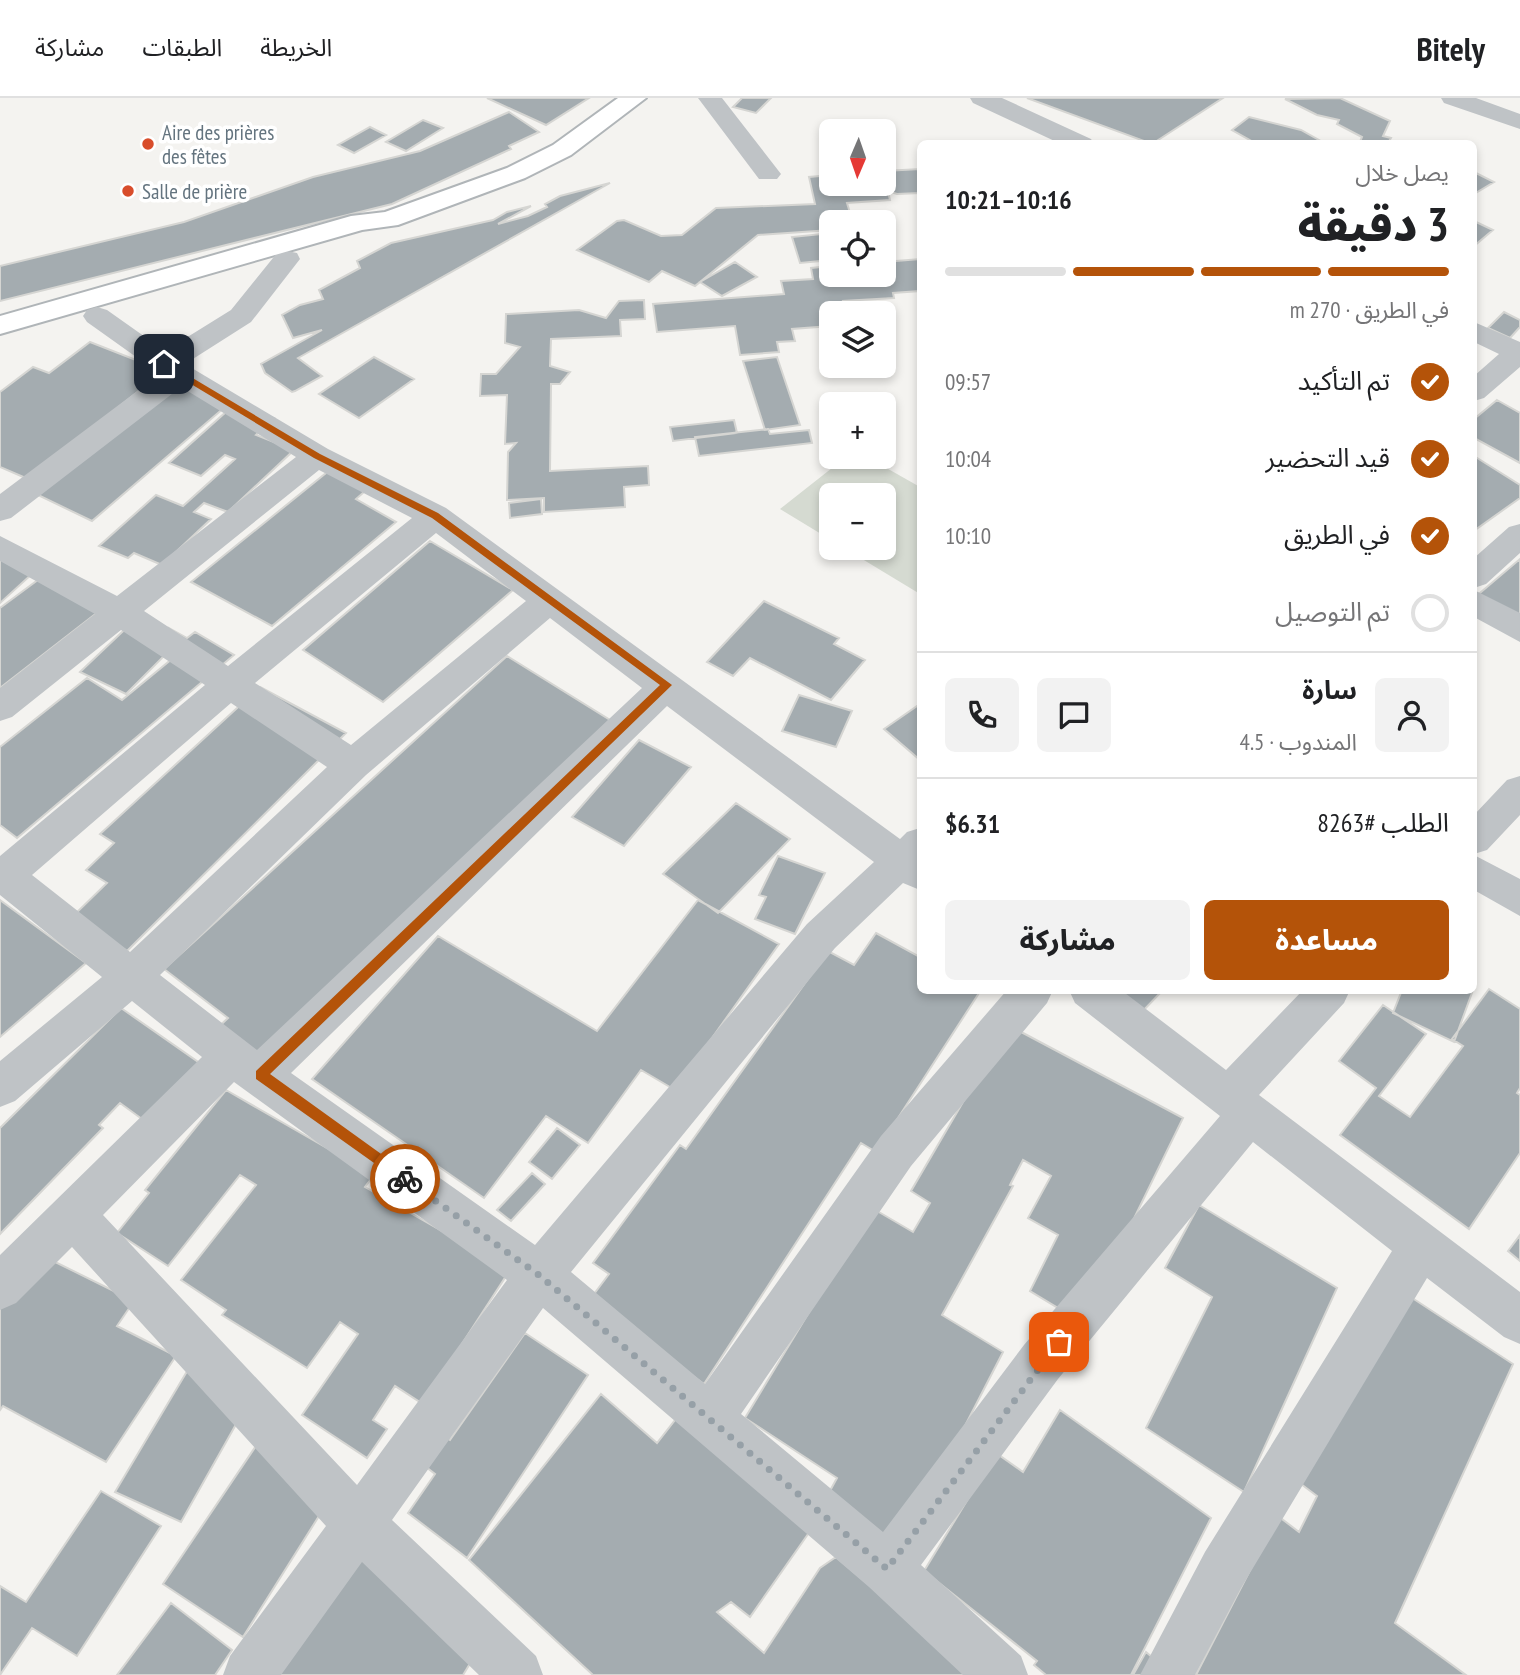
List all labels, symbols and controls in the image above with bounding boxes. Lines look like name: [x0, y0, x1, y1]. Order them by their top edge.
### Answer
text: Bitely: [1416, 27, 1485, 70]
text: مشاركة: [35, 32, 104, 63]
text: الطبقات: [142, 32, 222, 63]
text: الخريطة: [260, 32, 332, 63]
place label: Aire des prières des fêtes: [162, 119, 274, 170]
north arrow: [819, 119, 896, 196]
map controls: [819, 119, 896, 560]
marker: Aire des prières des fêtes: [140, 136, 156, 152]
text: يصل خلال: [1355, 158, 1449, 187]
place label: Salle de prière: [142, 178, 247, 205]
marker: Salle de prière: [120, 183, 136, 199]
text: 10:16–10:21: [945, 183, 1072, 216]
text: 3 دقيقة: [1297, 194, 1449, 254]
button: locate: [819, 210, 896, 287]
text: في الطريق · 270 m: [1290, 295, 1449, 324]
button: layers: [819, 301, 896, 378]
pin: [134, 334, 194, 394]
icon: home: [145, 345, 183, 383]
icon: check: [1411, 363, 1449, 401]
text: تم التأكيد: [1298, 364, 1390, 397]
text: 09:57: [945, 367, 991, 396]
button: +: [819, 392, 896, 469]
icon: check: [1411, 440, 1449, 478]
text: قيد التحضير: [1265, 441, 1390, 474]
text: 10:04: [945, 444, 991, 473]
button: −: [819, 483, 896, 560]
icon: check: [1411, 517, 1449, 555]
text: في الطريق: [1284, 518, 1390, 551]
text: 10:10: [945, 521, 991, 550]
text: تم التوصيل: [1275, 595, 1390, 628]
text: سارة: [1302, 673, 1357, 706]
button: phone: [945, 678, 1019, 752]
button: chat: [1037, 678, 1111, 752]
button: person: [1375, 678, 1449, 752]
text: المندوب · 4.5: [1240, 727, 1357, 756]
text: الطلب #8263: [1317, 806, 1449, 839]
text: $6.31: [945, 807, 1000, 840]
button: مشاركة: [945, 900, 1190, 980]
button: مساعدة: [1204, 900, 1449, 980]
courier: [370, 1144, 440, 1214]
icon: bike: [386, 1160, 424, 1198]
pin: [1029, 1312, 1089, 1372]
icon: bag: [1040, 1323, 1078, 1361]

